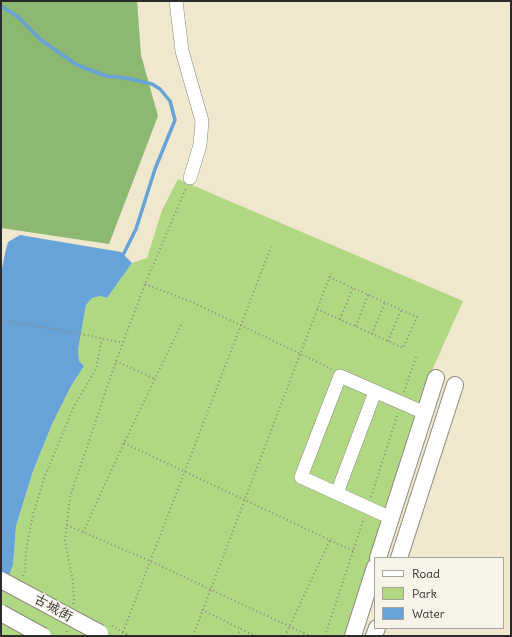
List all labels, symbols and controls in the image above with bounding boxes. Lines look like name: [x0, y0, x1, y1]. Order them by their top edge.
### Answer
legend: [374, 557, 504, 629]
text: Road: [412, 566, 440, 581]
text: Park: [412, 586, 437, 601]
street label: 古城街: [31, 590, 75, 626]
text: Water: [412, 606, 445, 621]

